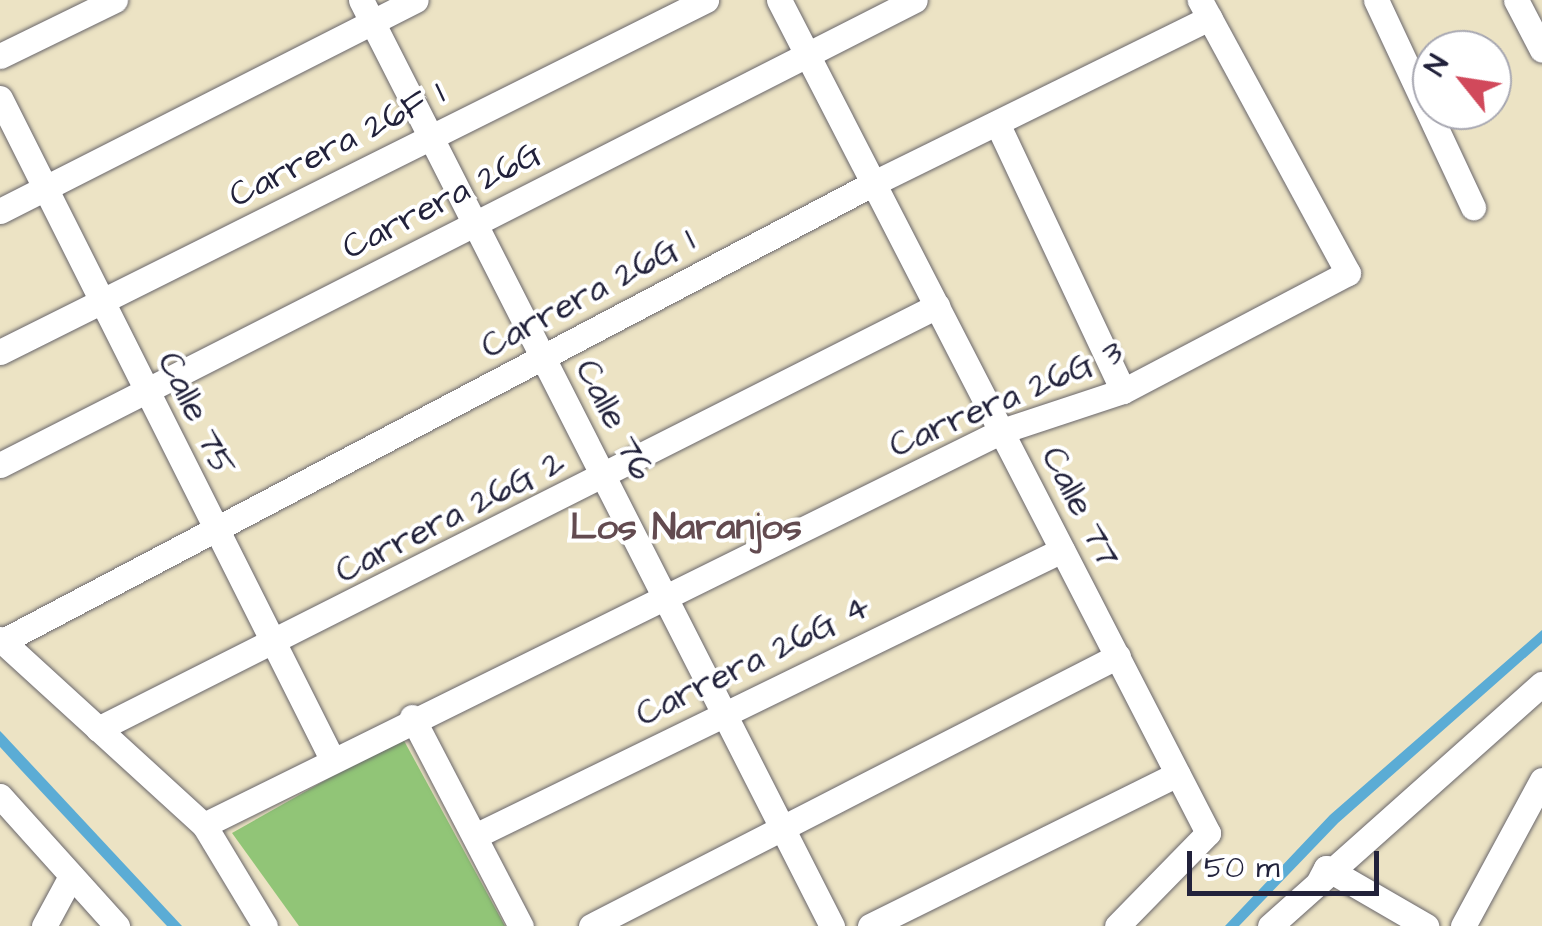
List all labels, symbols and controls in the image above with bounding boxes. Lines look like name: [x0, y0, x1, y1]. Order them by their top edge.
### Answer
north arrow: [1412, 30, 1512, 130]
text: N: [1416, 48, 1459, 83]
street label: Carrera 26F 1: [222, 73, 452, 217]
street label: Carrera 26G: [336, 133, 548, 269]
street label: Carrera 26G 1: [474, 220, 702, 368]
street label: Carrera 26G 3: [883, 331, 1129, 467]
street label: Calle 75: [148, 345, 244, 483]
street label: Calle 76: [566, 353, 662, 487]
street label: Calle 77: [1032, 440, 1128, 574]
street label: Carrera 26G 2: [328, 441, 572, 593]
district label: Los Naranjos: [570, 506, 802, 552]
street label: Carrera 26G 4: [629, 586, 877, 736]
scale bar: [1192, 831, 1384, 893]
text: 50 m: [1204, 847, 1280, 889]

